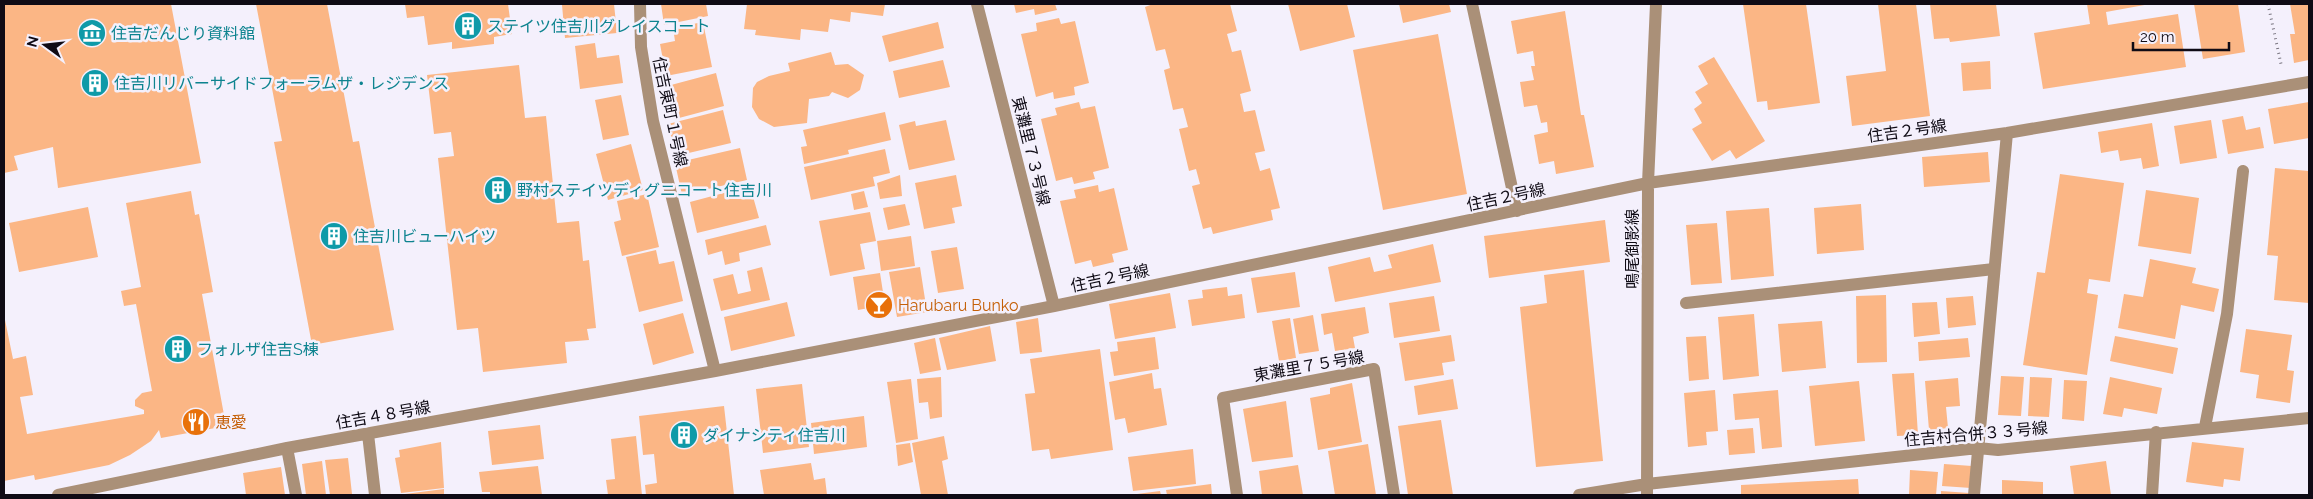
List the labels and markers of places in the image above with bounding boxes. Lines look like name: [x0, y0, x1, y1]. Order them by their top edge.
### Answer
building icon: ステイツ住吉川グレイスコート: [453, 11, 483, 41]
place label: ステイツ住吉川グレイスコート: [487, 17, 711, 36]
museum icon: 住吉だんじり資料館: [77, 18, 107, 48]
place label: 住吉だんじり資料館: [111, 24, 255, 43]
building icon: 住吉川リバーサイドフォーラムザ・レジデンス: [80, 68, 110, 98]
place label: 住吉川リバーサイドフォーラムザ・レジデンス: [114, 74, 449, 93]
building icon: 野村ステイツディグニコート住吉川: [483, 175, 513, 205]
place label: 野村ステイツディグニコート住吉川: [517, 181, 772, 200]
building icon: 住吉川ビューハイツ: [319, 221, 349, 251]
place label: 住吉川ビューハイツ: [353, 227, 496, 246]
bar icon: Harubaru Bunko: [864, 290, 894, 320]
place label: Harubaru Bunko: [898, 296, 1018, 315]
building icon: フォルザ住吉S棟: [163, 334, 193, 364]
place label: フォルザ住吉S棟: [197, 340, 319, 359]
restaurant icon: 恵愛: [181, 407, 211, 437]
place label: 恵愛: [215, 413, 247, 432]
building icon: ダイナシティ住吉川: [669, 420, 699, 450]
place label: ダイナシティ住吉川: [703, 426, 846, 445]

